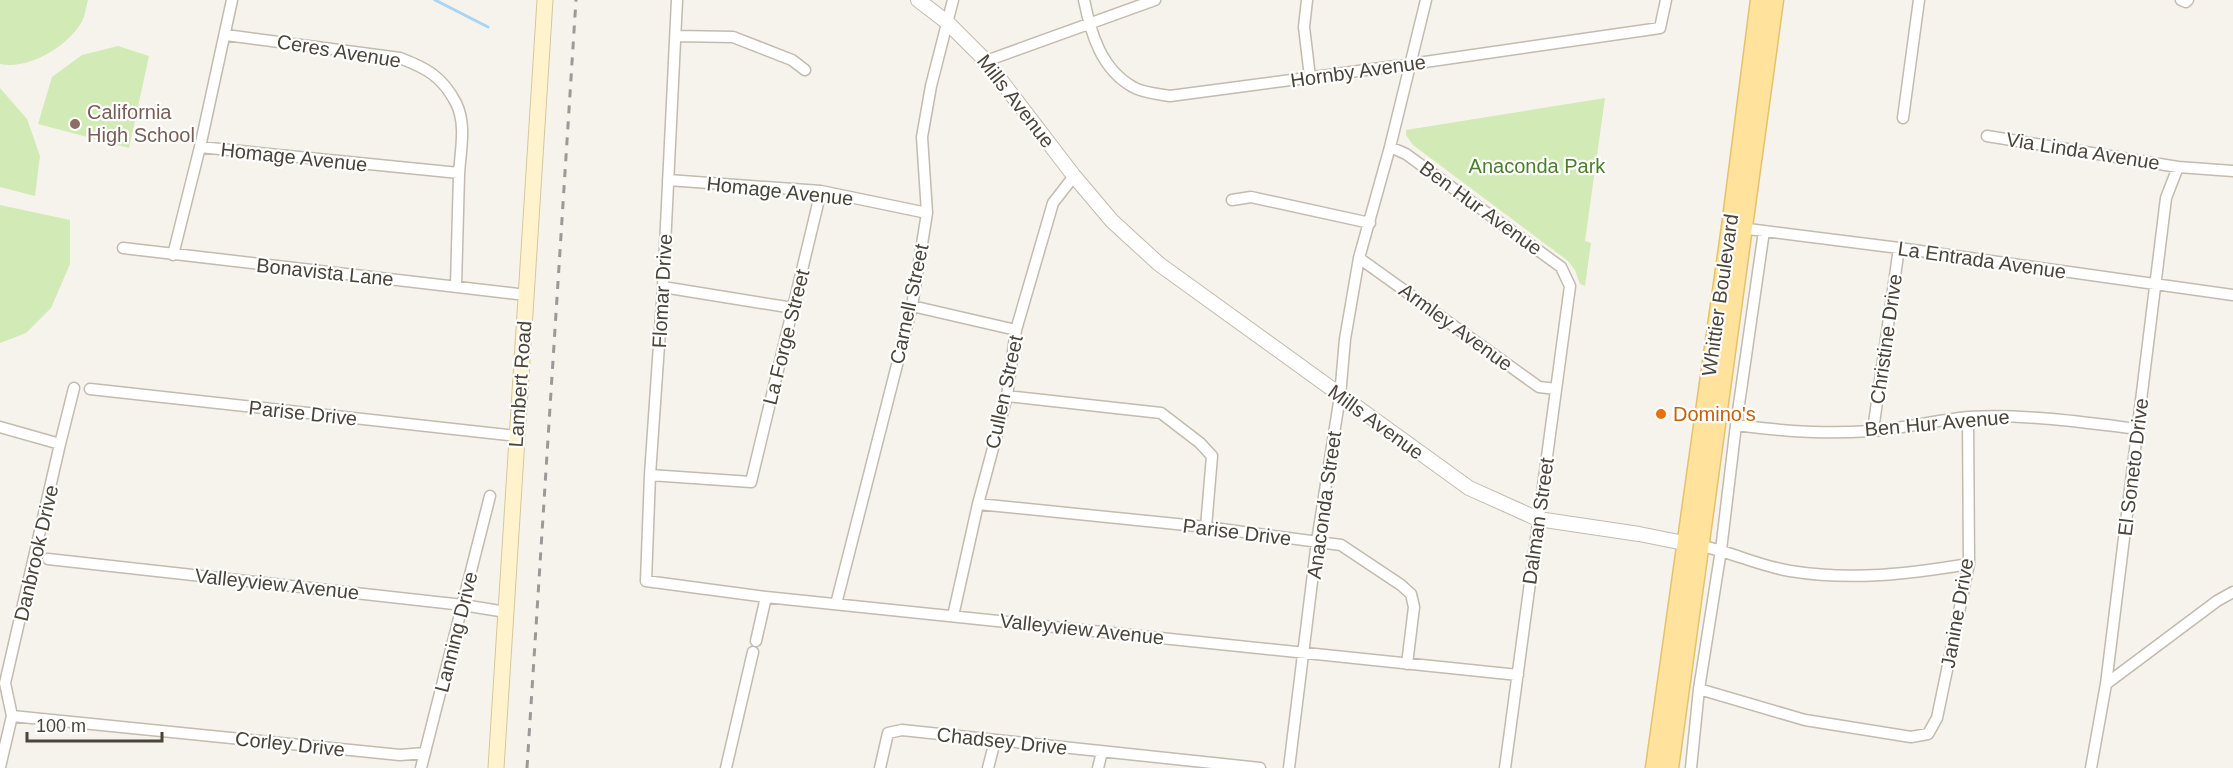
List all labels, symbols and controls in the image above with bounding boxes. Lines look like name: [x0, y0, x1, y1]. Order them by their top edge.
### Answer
street label: Ceres Avenue: [275, 30, 403, 72]
street label: Mills Avenue: [973, 50, 1059, 152]
street label: Hornby Avenue: [1289, 51, 1427, 91]
place label: California High School: [87, 101, 195, 146]
marker: California High School: [68, 117, 82, 131]
street label: Via Linda Avenue: [2005, 128, 2161, 174]
street label: Homage Avenue: [219, 138, 369, 176]
park label: Anaconda Park: [1469, 155, 1606, 177]
street label: Ben Hur Avenue: [1416, 156, 1546, 260]
street label: Homage Avenue: [705, 172, 855, 210]
street label: Whittier Boulevard: [1698, 213, 1742, 377]
street label: Flomar Drive: [648, 233, 676, 349]
street label: La Entrada Avenue: [1896, 237, 2068, 283]
street label: Carnell Street: [886, 241, 933, 366]
street label: Bonavista Lane: [255, 254, 395, 290]
street label: La Forge Street: [759, 266, 814, 407]
street label: Christine Drive: [1866, 273, 1906, 405]
street label: Armley Avenue: [1395, 279, 1517, 375]
street label: Lambert Road: [505, 320, 535, 448]
street label: Cullen Street: [981, 333, 1027, 451]
street label: Mills Avenue: [1324, 380, 1428, 464]
street label: Parise Drive: [248, 396, 358, 430]
street label: El Soneto Drive: [2114, 397, 2152, 537]
place label: Domino's: [1673, 403, 1756, 425]
street label: Ben Hur Avenue: [1864, 406, 2010, 440]
marker: Domino's: [1654, 407, 1668, 421]
street label: Anaconda Street: [1303, 429, 1345, 580]
street label: Dalman Street: [1518, 456, 1558, 586]
street label: Danbrook Drive: [10, 483, 62, 623]
street label: Parise Drive: [1182, 514, 1292, 550]
street label: Janine Drive: [1937, 556, 1977, 670]
street label: Valleyview Avenue: [194, 564, 360, 604]
street label: Lanning Drive: [430, 569, 482, 695]
street label: Valleyview Avenue: [999, 609, 1165, 649]
scale bar: [27, 705, 162, 743]
text: 100 m: [36, 716, 86, 736]
street label: Chadsey Drive: [936, 723, 1068, 759]
street label: Corley Drive: [234, 727, 346, 761]

